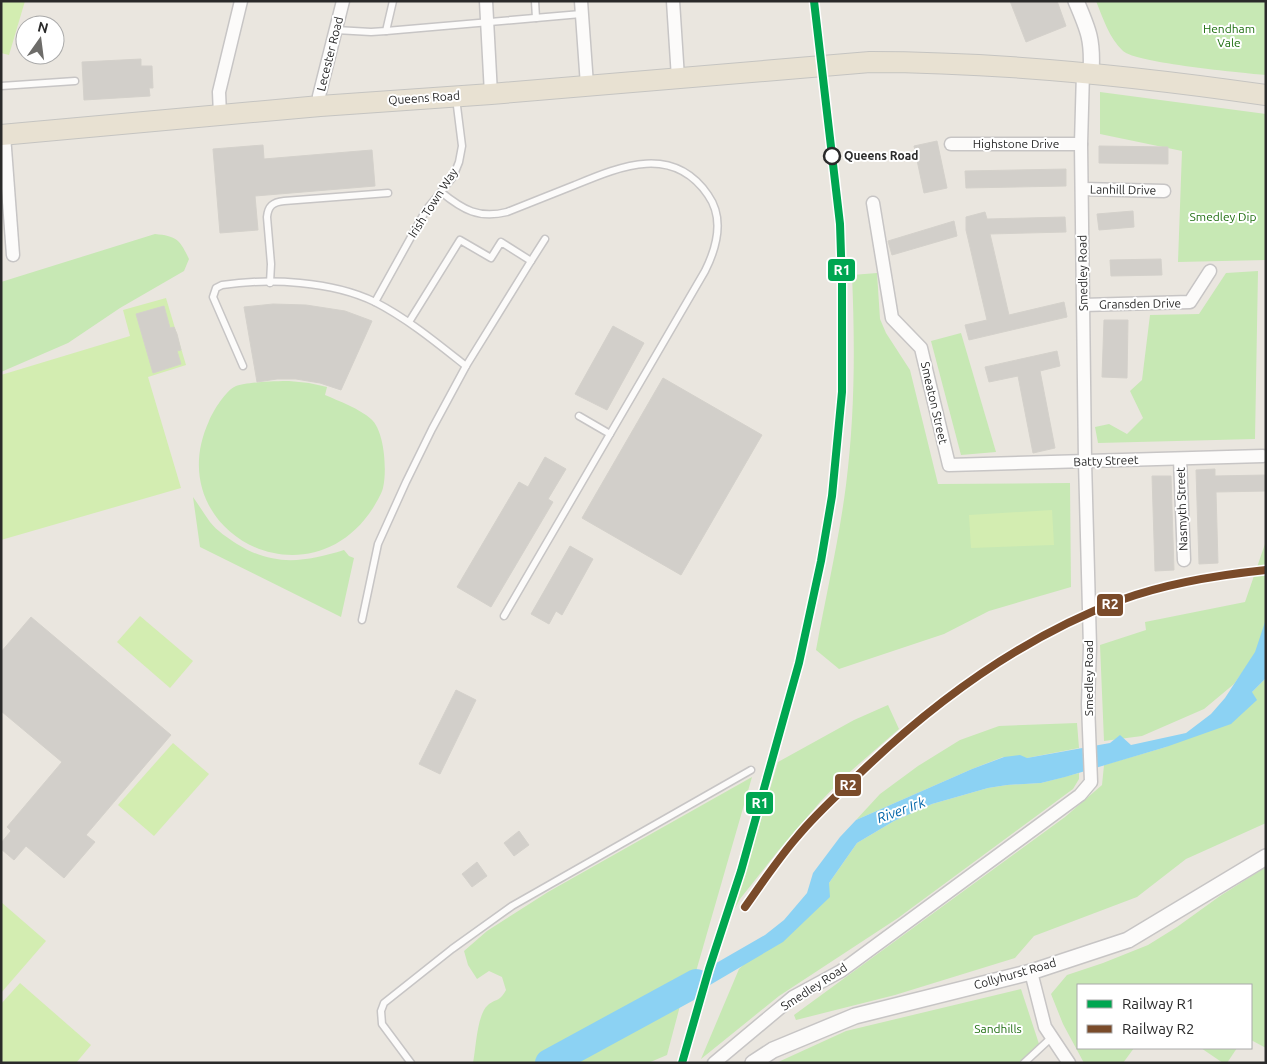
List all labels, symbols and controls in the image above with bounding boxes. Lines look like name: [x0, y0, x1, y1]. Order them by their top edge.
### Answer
north arrow: [15, 15, 65, 65]
street label: Lecester Road: [314, 15, 345, 93]
text: N: [36, 18, 50, 36]
park label: Hendham Vale: [1203, 22, 1255, 49]
street label: Queens Road: [388, 89, 460, 106]
street label: Highstone Drive: [973, 137, 1059, 150]
marker: Queens Road: [823, 147, 841, 165]
place label: Queens Road: [844, 149, 918, 162]
street label: Irish Town Way: [405, 165, 460, 240]
street label: Lanhill Drive: [1090, 182, 1156, 197]
park label: Smedley Dip: [1190, 210, 1257, 223]
street label: Smedley Road: [1075, 235, 1090, 311]
line badge: R1: [827, 258, 856, 282]
text: R1: [833, 262, 851, 278]
street label: Gransden Drive: [1099, 296, 1181, 311]
street label: Smeaton Street: [919, 360, 950, 446]
street label: Batty Street: [1073, 453, 1139, 468]
street label: Nasmyth Street: [1174, 467, 1189, 551]
line badge: R2: [1096, 593, 1124, 617]
text: R2: [1101, 596, 1119, 612]
street label: Smedley Road: [1082, 640, 1095, 716]
line badge: R2: [834, 773, 862, 797]
text: R2: [839, 777, 857, 793]
line badge: R1: [745, 791, 774, 815]
water label: River Irk: [875, 794, 928, 826]
text: R1: [751, 795, 769, 811]
street label: Collyhurst Road: [972, 956, 1058, 991]
street label: Smedley Road: [778, 960, 849, 1013]
legend: [1077, 984, 1252, 1049]
text: Railway R1: [1122, 995, 1194, 1012]
text: Railway R2: [1122, 1020, 1194, 1037]
park label: Sandhills: [974, 1022, 1022, 1035]

